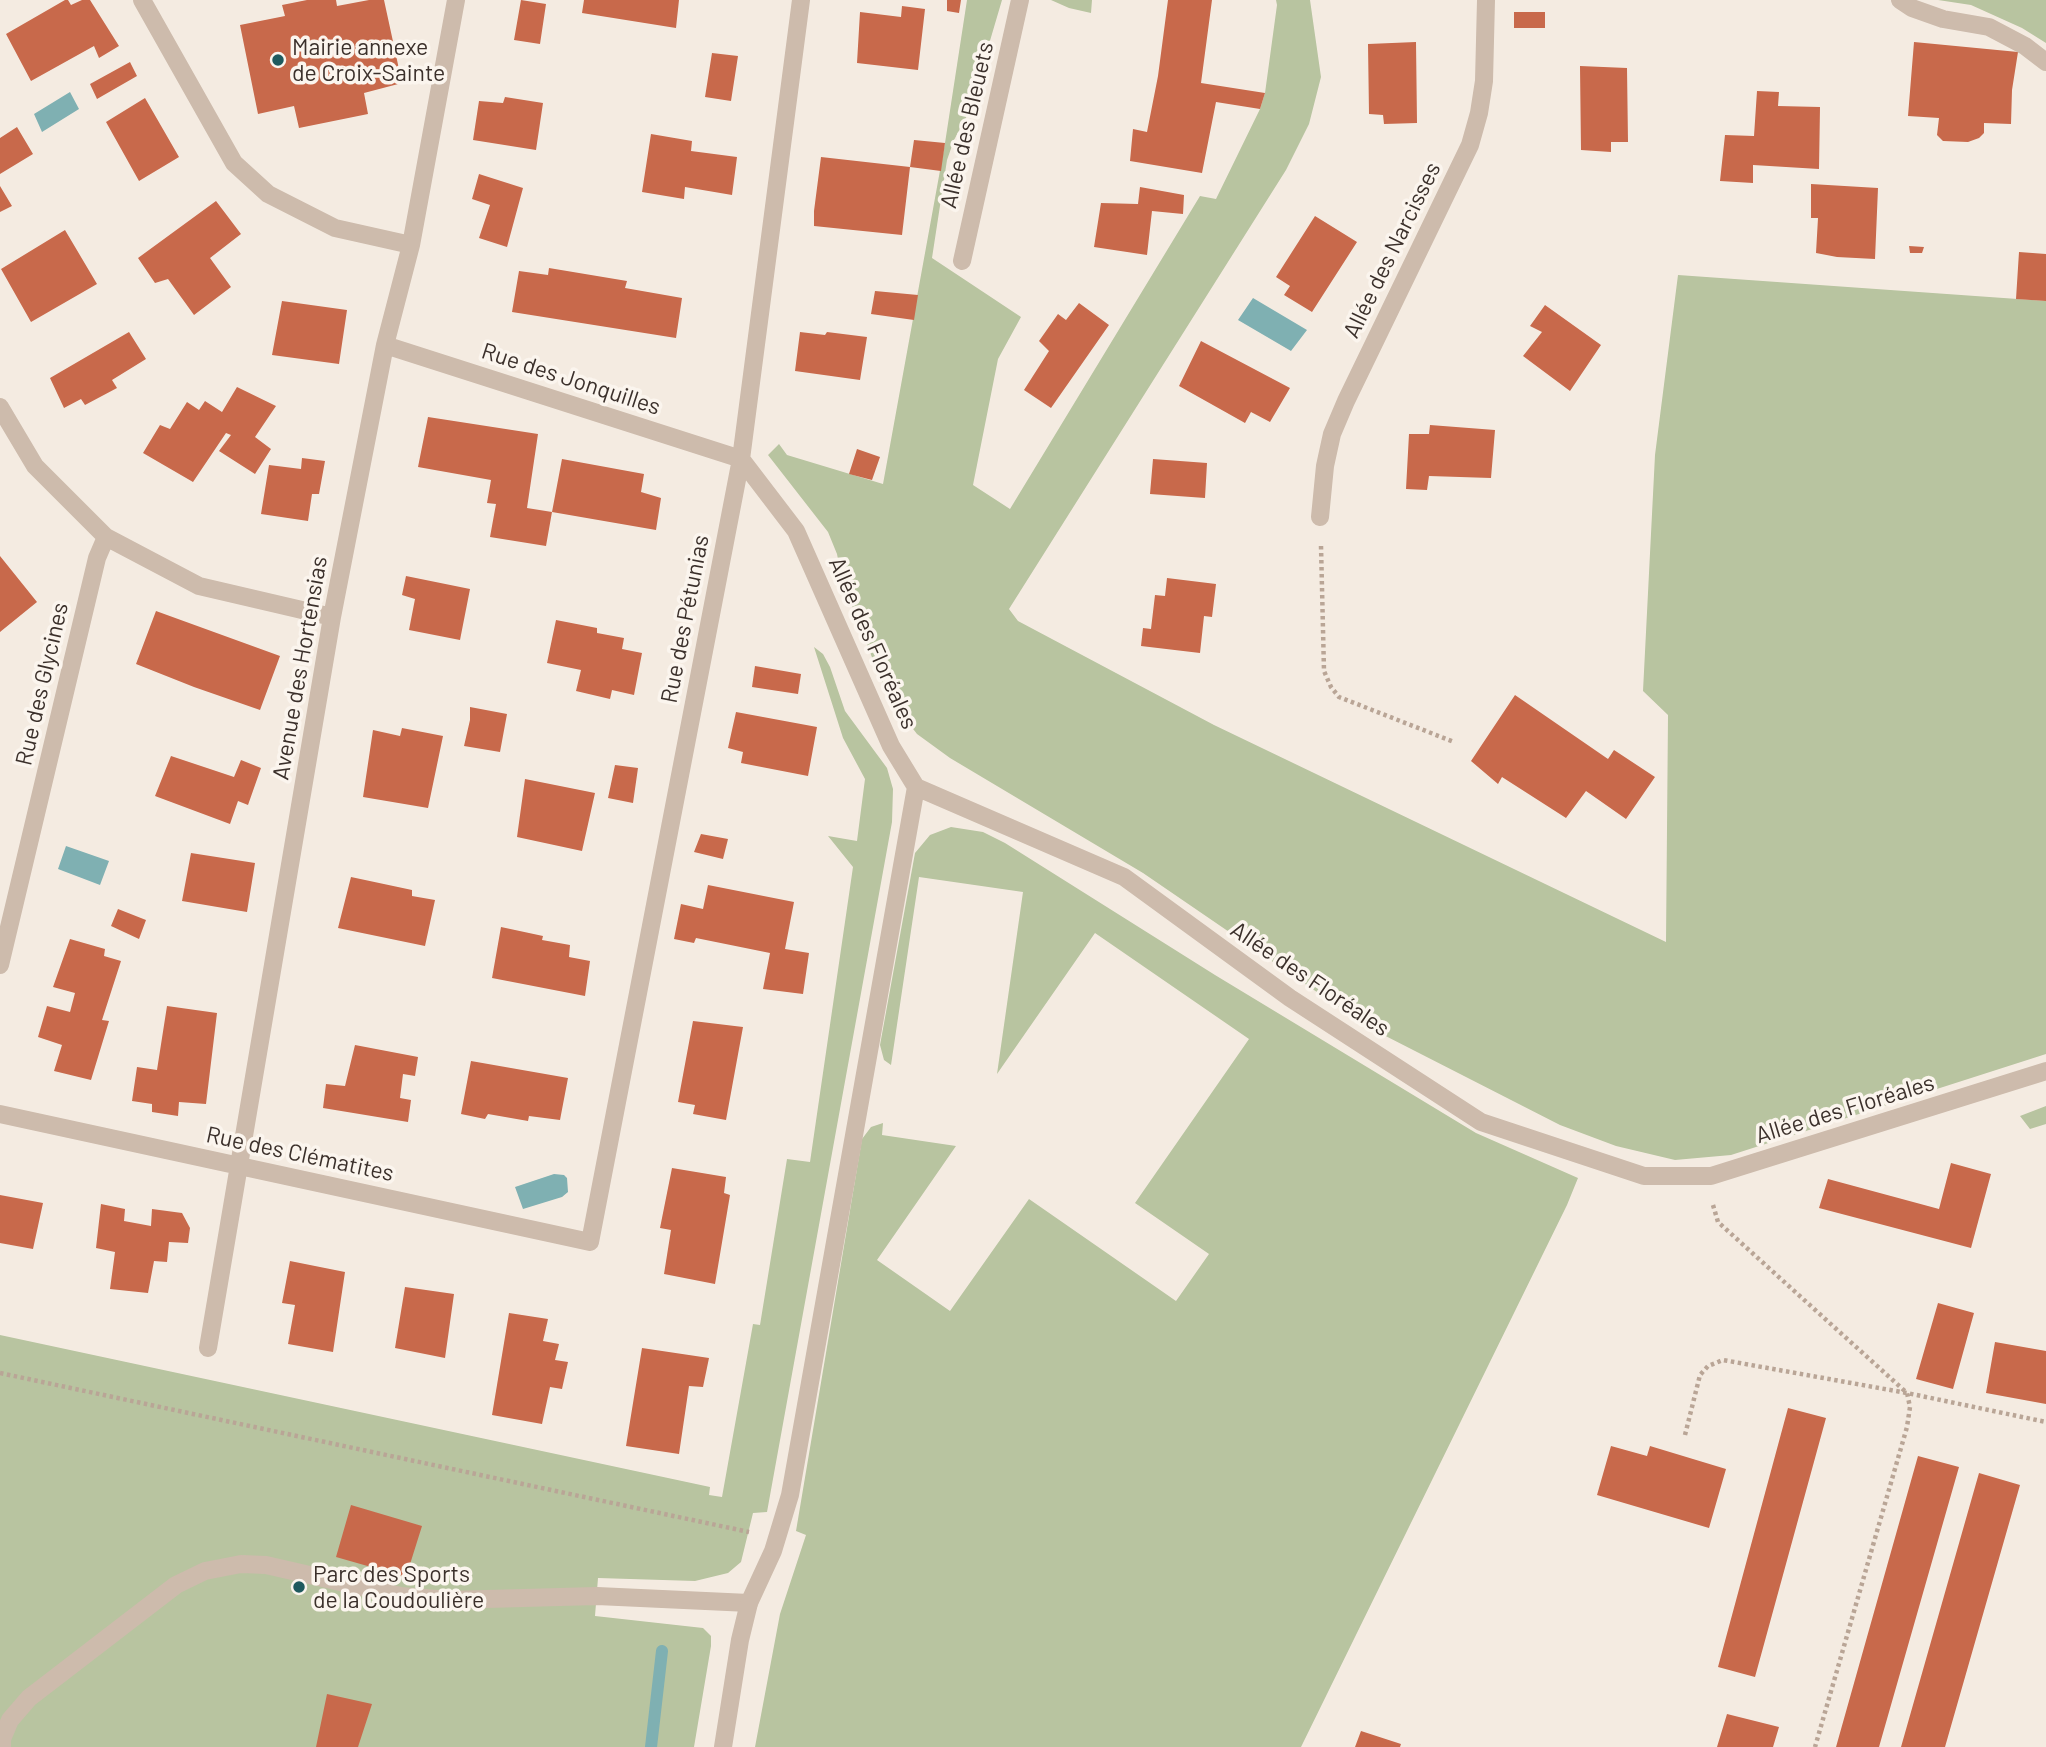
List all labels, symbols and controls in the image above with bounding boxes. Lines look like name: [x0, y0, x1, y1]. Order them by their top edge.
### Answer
place label: Mairie annexe de Croix-Sainte: [292, 33, 445, 87]
street label: Allée des Bleuets: [934, 39, 1000, 211]
marker: Mairie annexe de Croix-Sainte: [270, 52, 286, 68]
street label: Allée des Narcisses: [1337, 158, 1447, 342]
street label: Rue des Jonquilles: [478, 337, 664, 421]
street label: Rue des Pétunias: [655, 533, 715, 705]
street label: Allée des Floréales: [823, 553, 923, 733]
street label: Avenue des Hortensias: [267, 554, 333, 782]
street label: Rue des Glycines: [10, 600, 74, 768]
street label: Allée des Floréales: [1225, 916, 1395, 1042]
street label: Allée des Floréales: [1752, 1069, 1938, 1149]
street label: Rue des Clématites: [204, 1121, 396, 1187]
place label: Parc des Sports de la Coudoulière: [313, 1560, 484, 1614]
marker: Parc des Sports de la Coudoulière: [291, 1579, 307, 1595]

